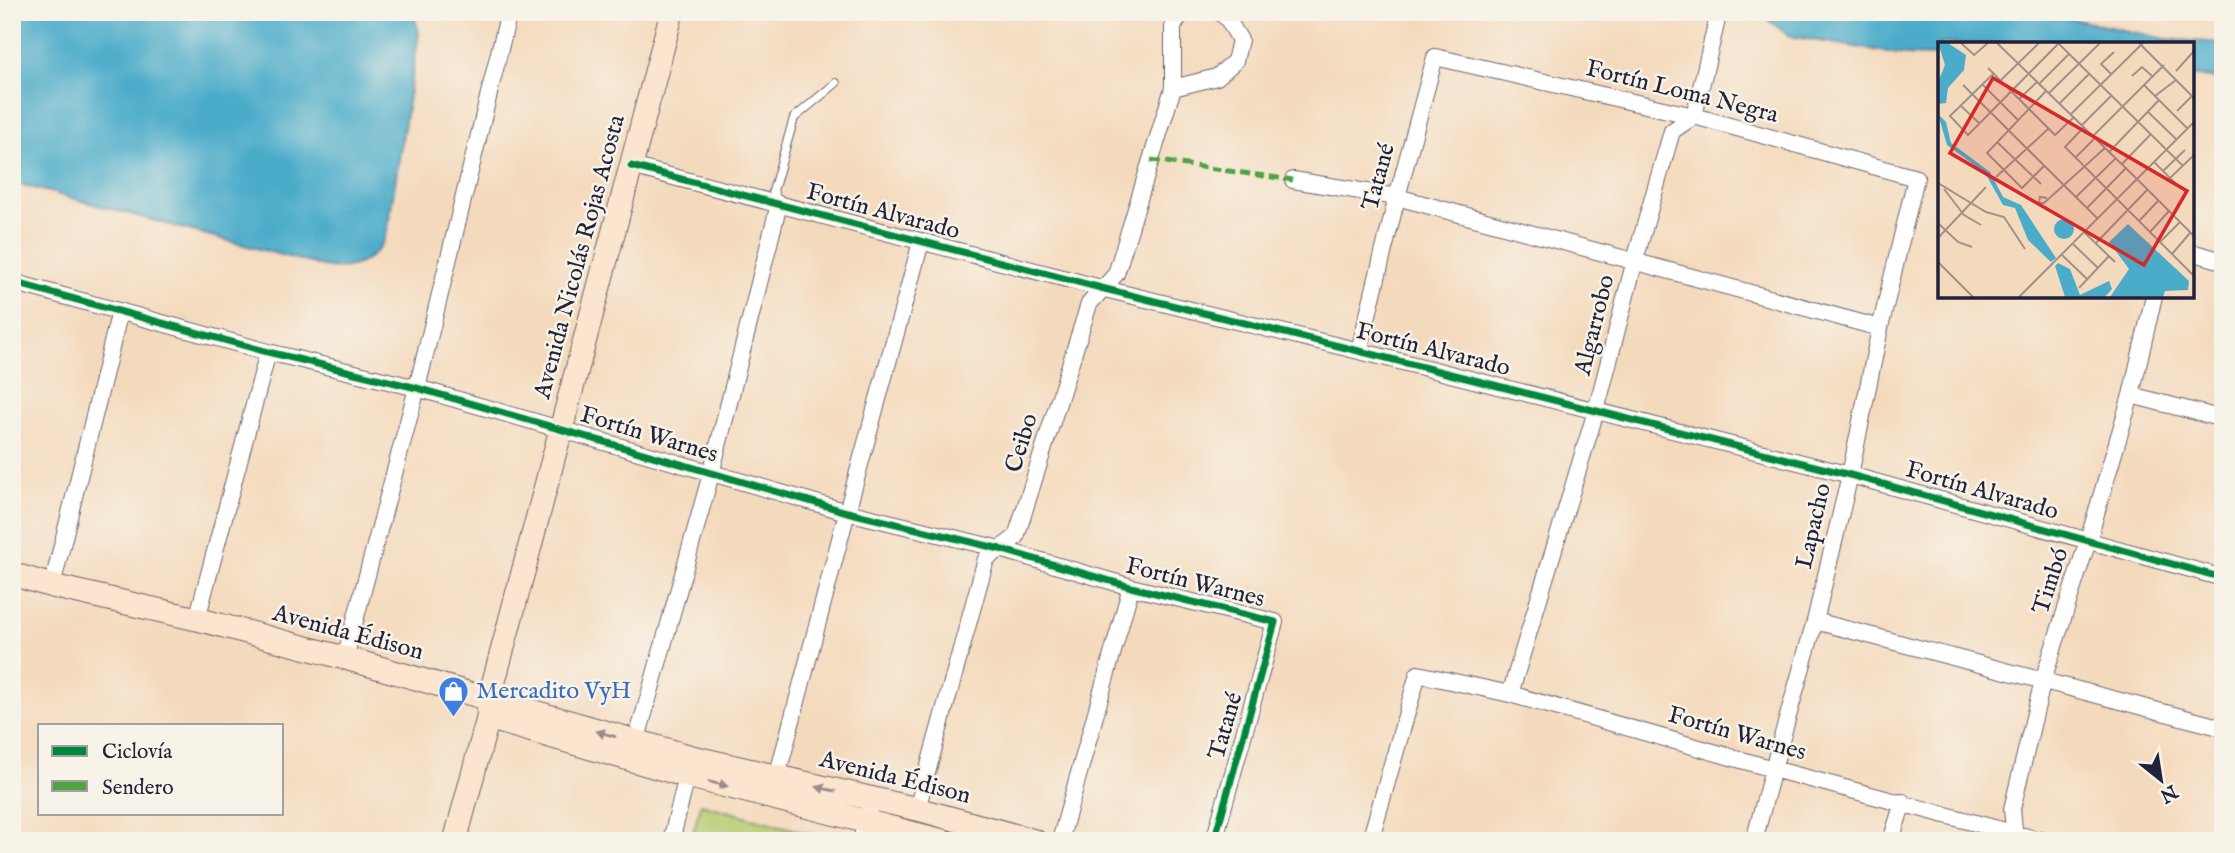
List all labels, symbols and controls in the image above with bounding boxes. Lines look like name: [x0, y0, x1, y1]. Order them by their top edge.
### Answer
inset map: [1938, 42, 2193, 298]
street label: Fortín Loma Negra: [1583, 53, 1782, 131]
street label: Avenida Nicolás Rojas Acosta: [527, 111, 633, 403]
street label: Tatané: [1355, 140, 1403, 214]
street label: Fortín Alvarado: [803, 177, 963, 247]
street label: Algarrobo: [1567, 271, 1622, 379]
street label: Fortín Alvarado: [1353, 316, 1513, 384]
street label: Fortín Warnes: [576, 399, 722, 471]
street label: Ceibo: [998, 410, 1046, 476]
street label: Fortín Alvarado: [1902, 454, 2062, 528]
street label: Lapacho: [1789, 480, 1839, 572]
street label: Timbó: [2026, 544, 2076, 618]
street label: Fortín Warnes: [1122, 551, 1268, 615]
street label: Avenida Édison: [268, 598, 427, 668]
shop icon: Mercadito VyH: [436, 674, 470, 718]
place label: Mercadito VyH: [476, 676, 631, 707]
street label: Tatané: [1202, 689, 1250, 763]
street label: Fortín Warnes: [1664, 700, 1810, 768]
legend: [38, 724, 284, 814]
one-way arrow: [595, 728, 616, 738]
text: Ciclovía: [102, 739, 173, 766]
street label: Avenida Édison: [815, 744, 974, 812]
north arrow: [2126, 744, 2196, 814]
text: Sendero: [102, 775, 173, 802]
text: N: [2155, 778, 2182, 808]
one-way arrow: [707, 779, 729, 790]
one-way arrow: [815, 783, 837, 794]

